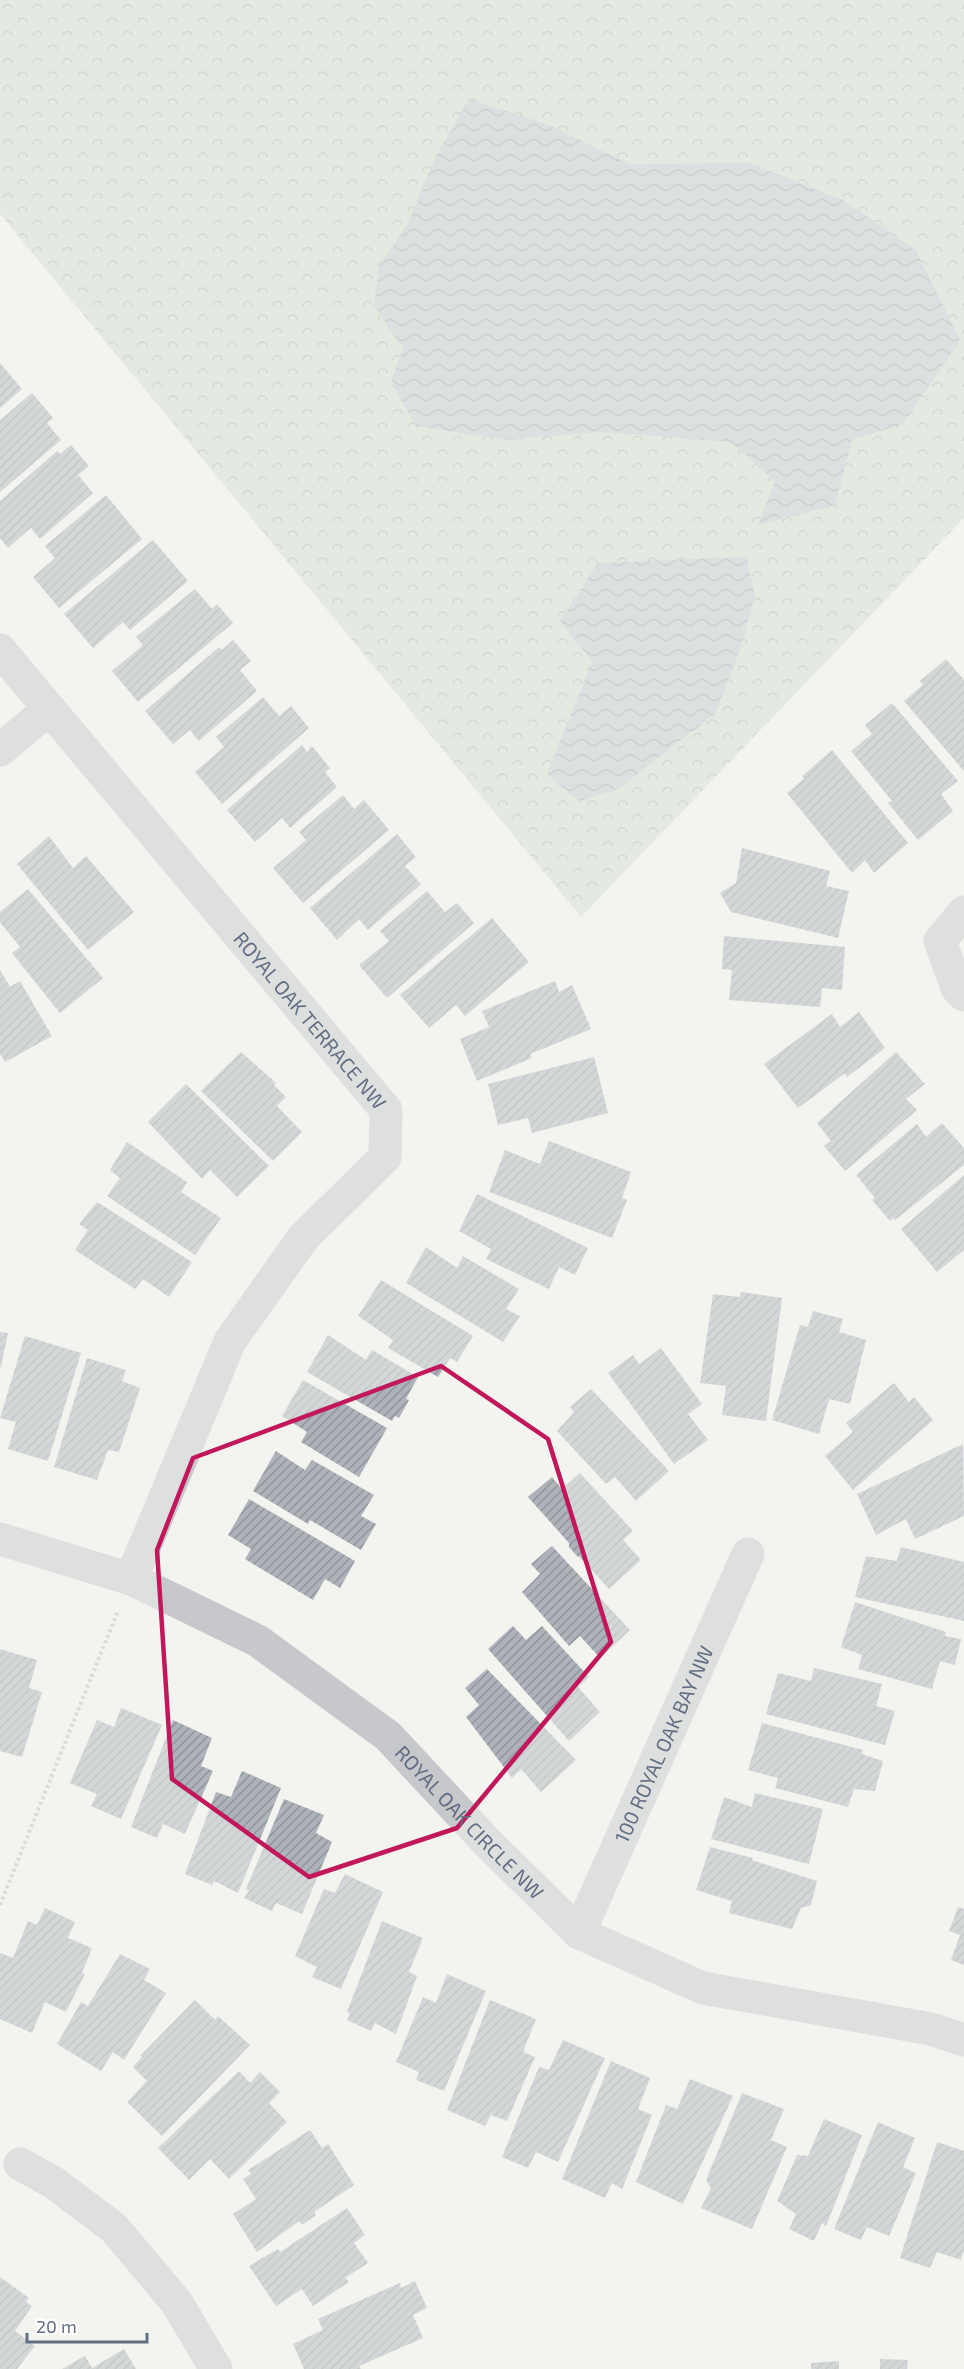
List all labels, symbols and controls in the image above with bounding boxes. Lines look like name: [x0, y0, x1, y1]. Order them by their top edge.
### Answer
street label: ROYAL OAK TERRACE NW: [229, 926, 392, 1114]
street label: 100 ROYAL OAK BAY NW: [609, 1642, 718, 1846]
street label: ROYAL OAK CIRCLE NW: [391, 1740, 549, 1904]
scale bar: [27, 2306, 147, 2344]
text: 20 m: [36, 2315, 77, 2337]

